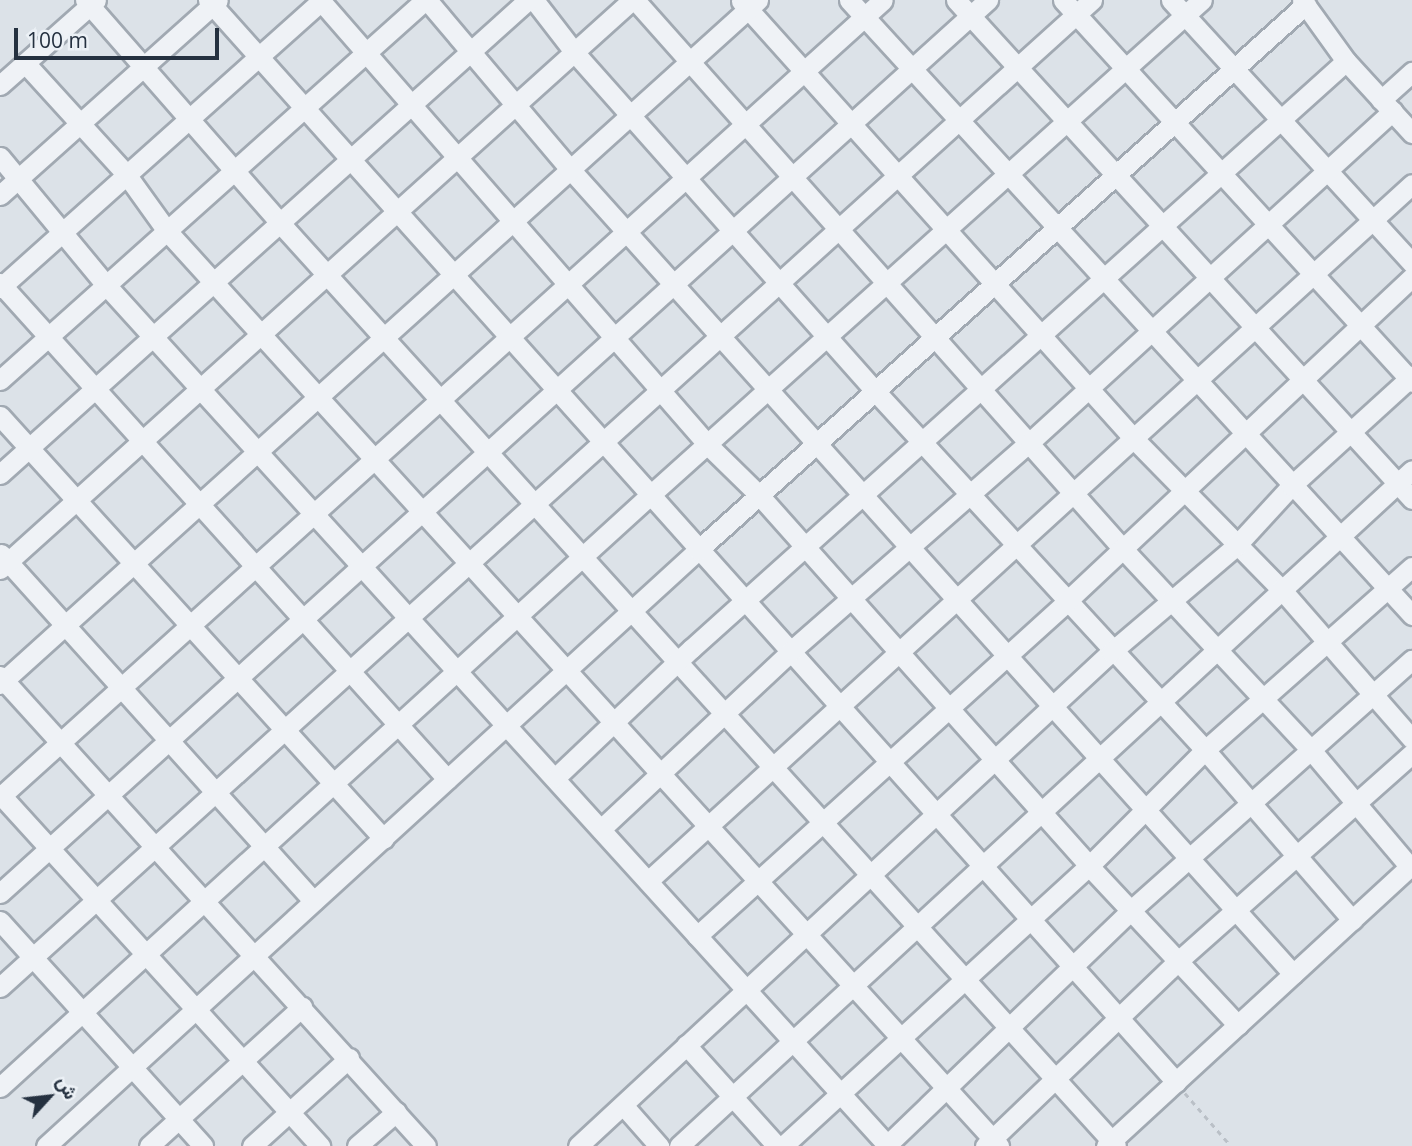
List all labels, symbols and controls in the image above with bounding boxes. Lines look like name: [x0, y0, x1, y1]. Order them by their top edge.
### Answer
scale bar: [18, 14, 222, 58]
text: 100 m: [27, 26, 88, 54]
north arrow: [14, 1062, 84, 1132]
text: ش: [51, 1071, 84, 1104]

